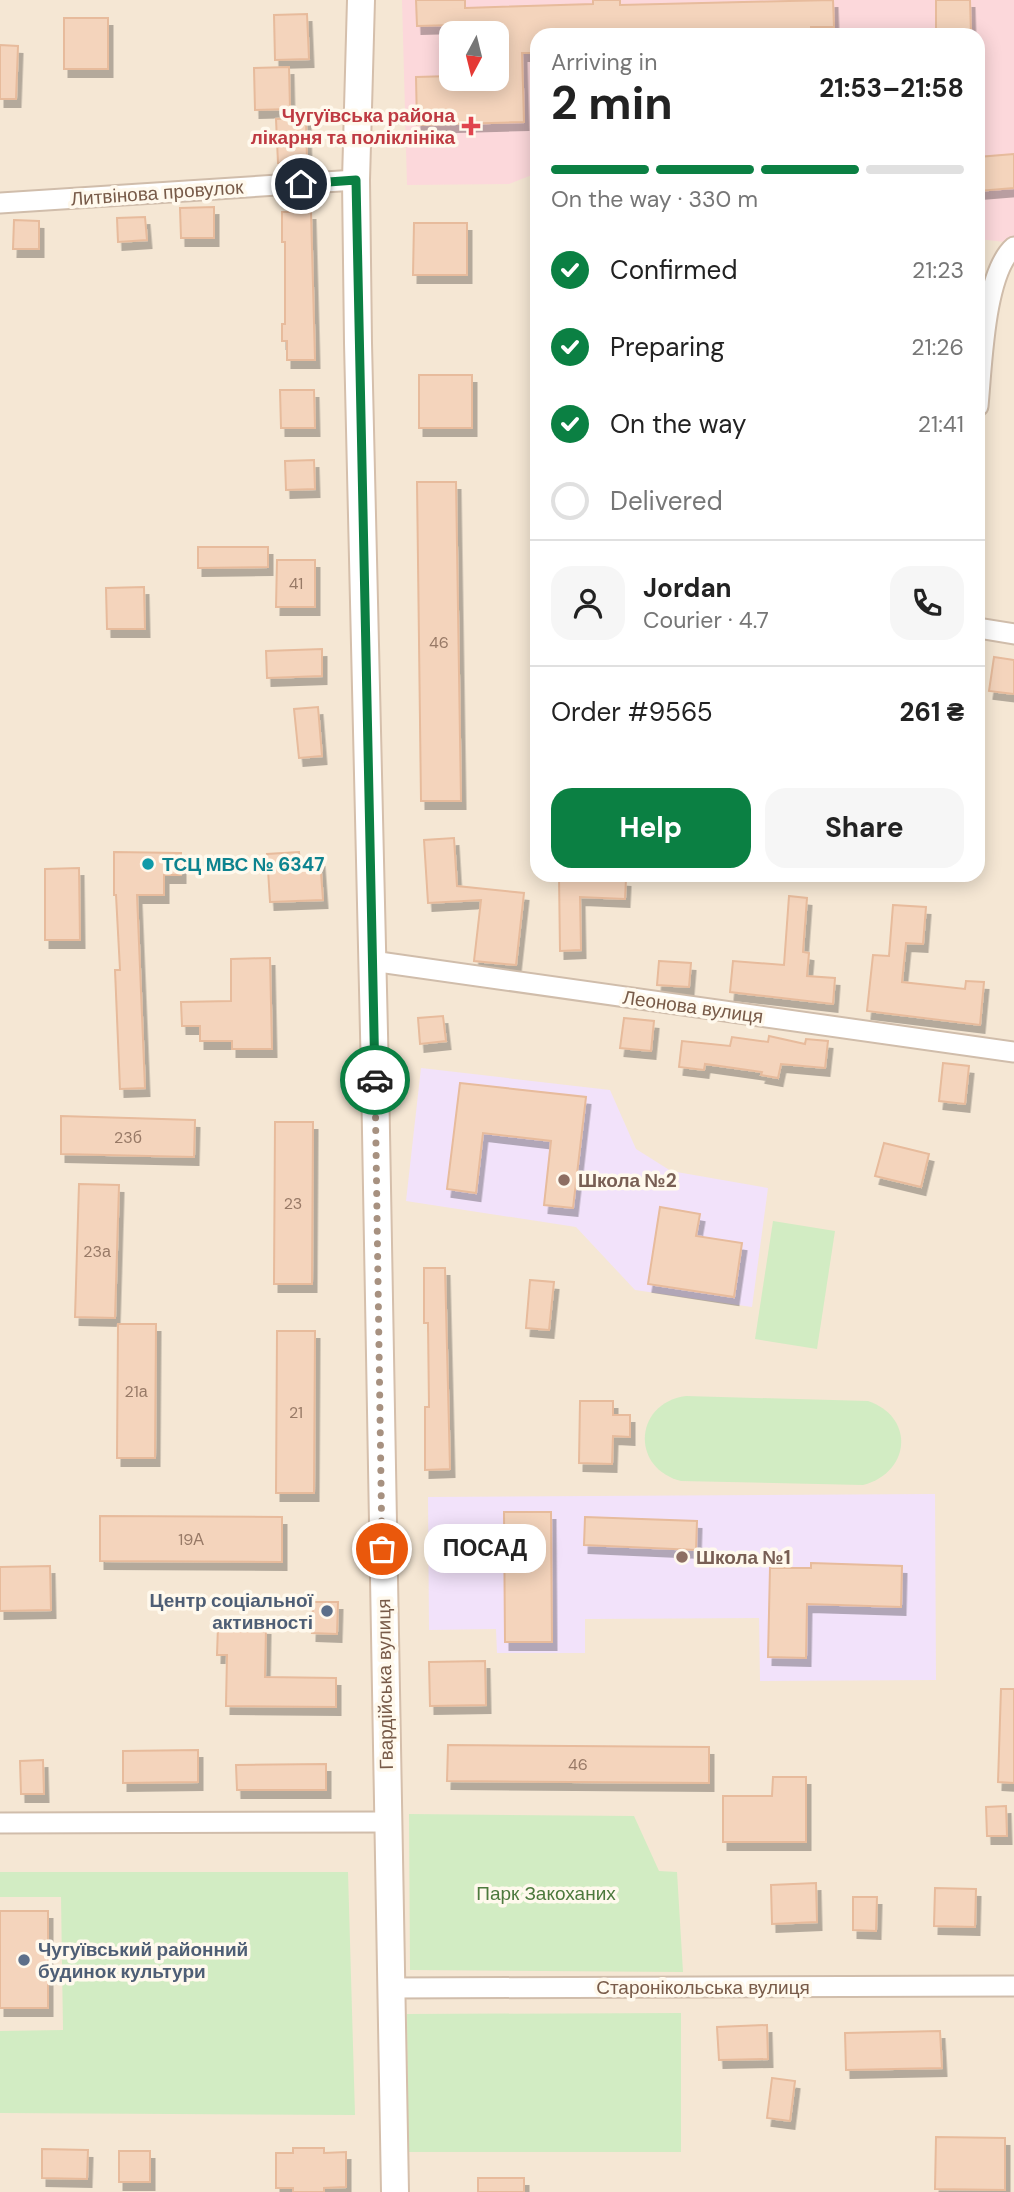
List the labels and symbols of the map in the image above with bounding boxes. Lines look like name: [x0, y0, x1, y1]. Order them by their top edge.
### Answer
north arrow: [439, 21, 509, 91]
place label: Чугуївська района лікарня та поліклініка: [251, 103, 455, 150]
marker: Чугуївська района лікарня та поліклініка: [461, 116, 481, 136]
pin: [271, 154, 331, 214]
street label: Литвінова провулок: [70, 174, 245, 212]
house number: 41: [289, 573, 303, 594]
house number: 46: [429, 632, 449, 653]
place label: ТСЦ МВС № 6347: [162, 852, 324, 877]
marker: ТСЦ МВС № 6347: [140, 856, 156, 872]
street label: Леонова вулиця: [621, 985, 765, 1029]
courier: [340, 1045, 410, 1115]
house number: 23б: [114, 1127, 142, 1148]
place label: Школа №2: [578, 1168, 677, 1193]
marker: Школа №2: [556, 1172, 572, 1188]
house number: 23: [284, 1193, 302, 1214]
house number: 23а: [83, 1241, 111, 1262]
house number: 21а: [124, 1381, 148, 1402]
house number: 21: [289, 1402, 303, 1423]
pin: [352, 1519, 412, 1579]
callout: ПОСАД: [424, 1524, 546, 1574]
house number: 19А: [178, 1529, 204, 1550]
place label: Школа №1: [696, 1545, 791, 1570]
marker: Школа №1: [674, 1549, 690, 1565]
place label: Центр соціальної активності: [150, 1588, 314, 1635]
street label: Гвардійська вулиця: [371, 1598, 399, 1770]
marker: Центр соціальної активності: [319, 1603, 335, 1619]
house number: 46: [568, 1754, 588, 1775]
park label: Парк Закоханих: [476, 1881, 616, 1906]
place label: Чугуївський районний будинок культури: [38, 1937, 248, 1984]
marker: Чугуївський районний будинок культури: [16, 1952, 32, 1968]
street label: Старонікольська вулиця: [596, 1975, 810, 2000]

